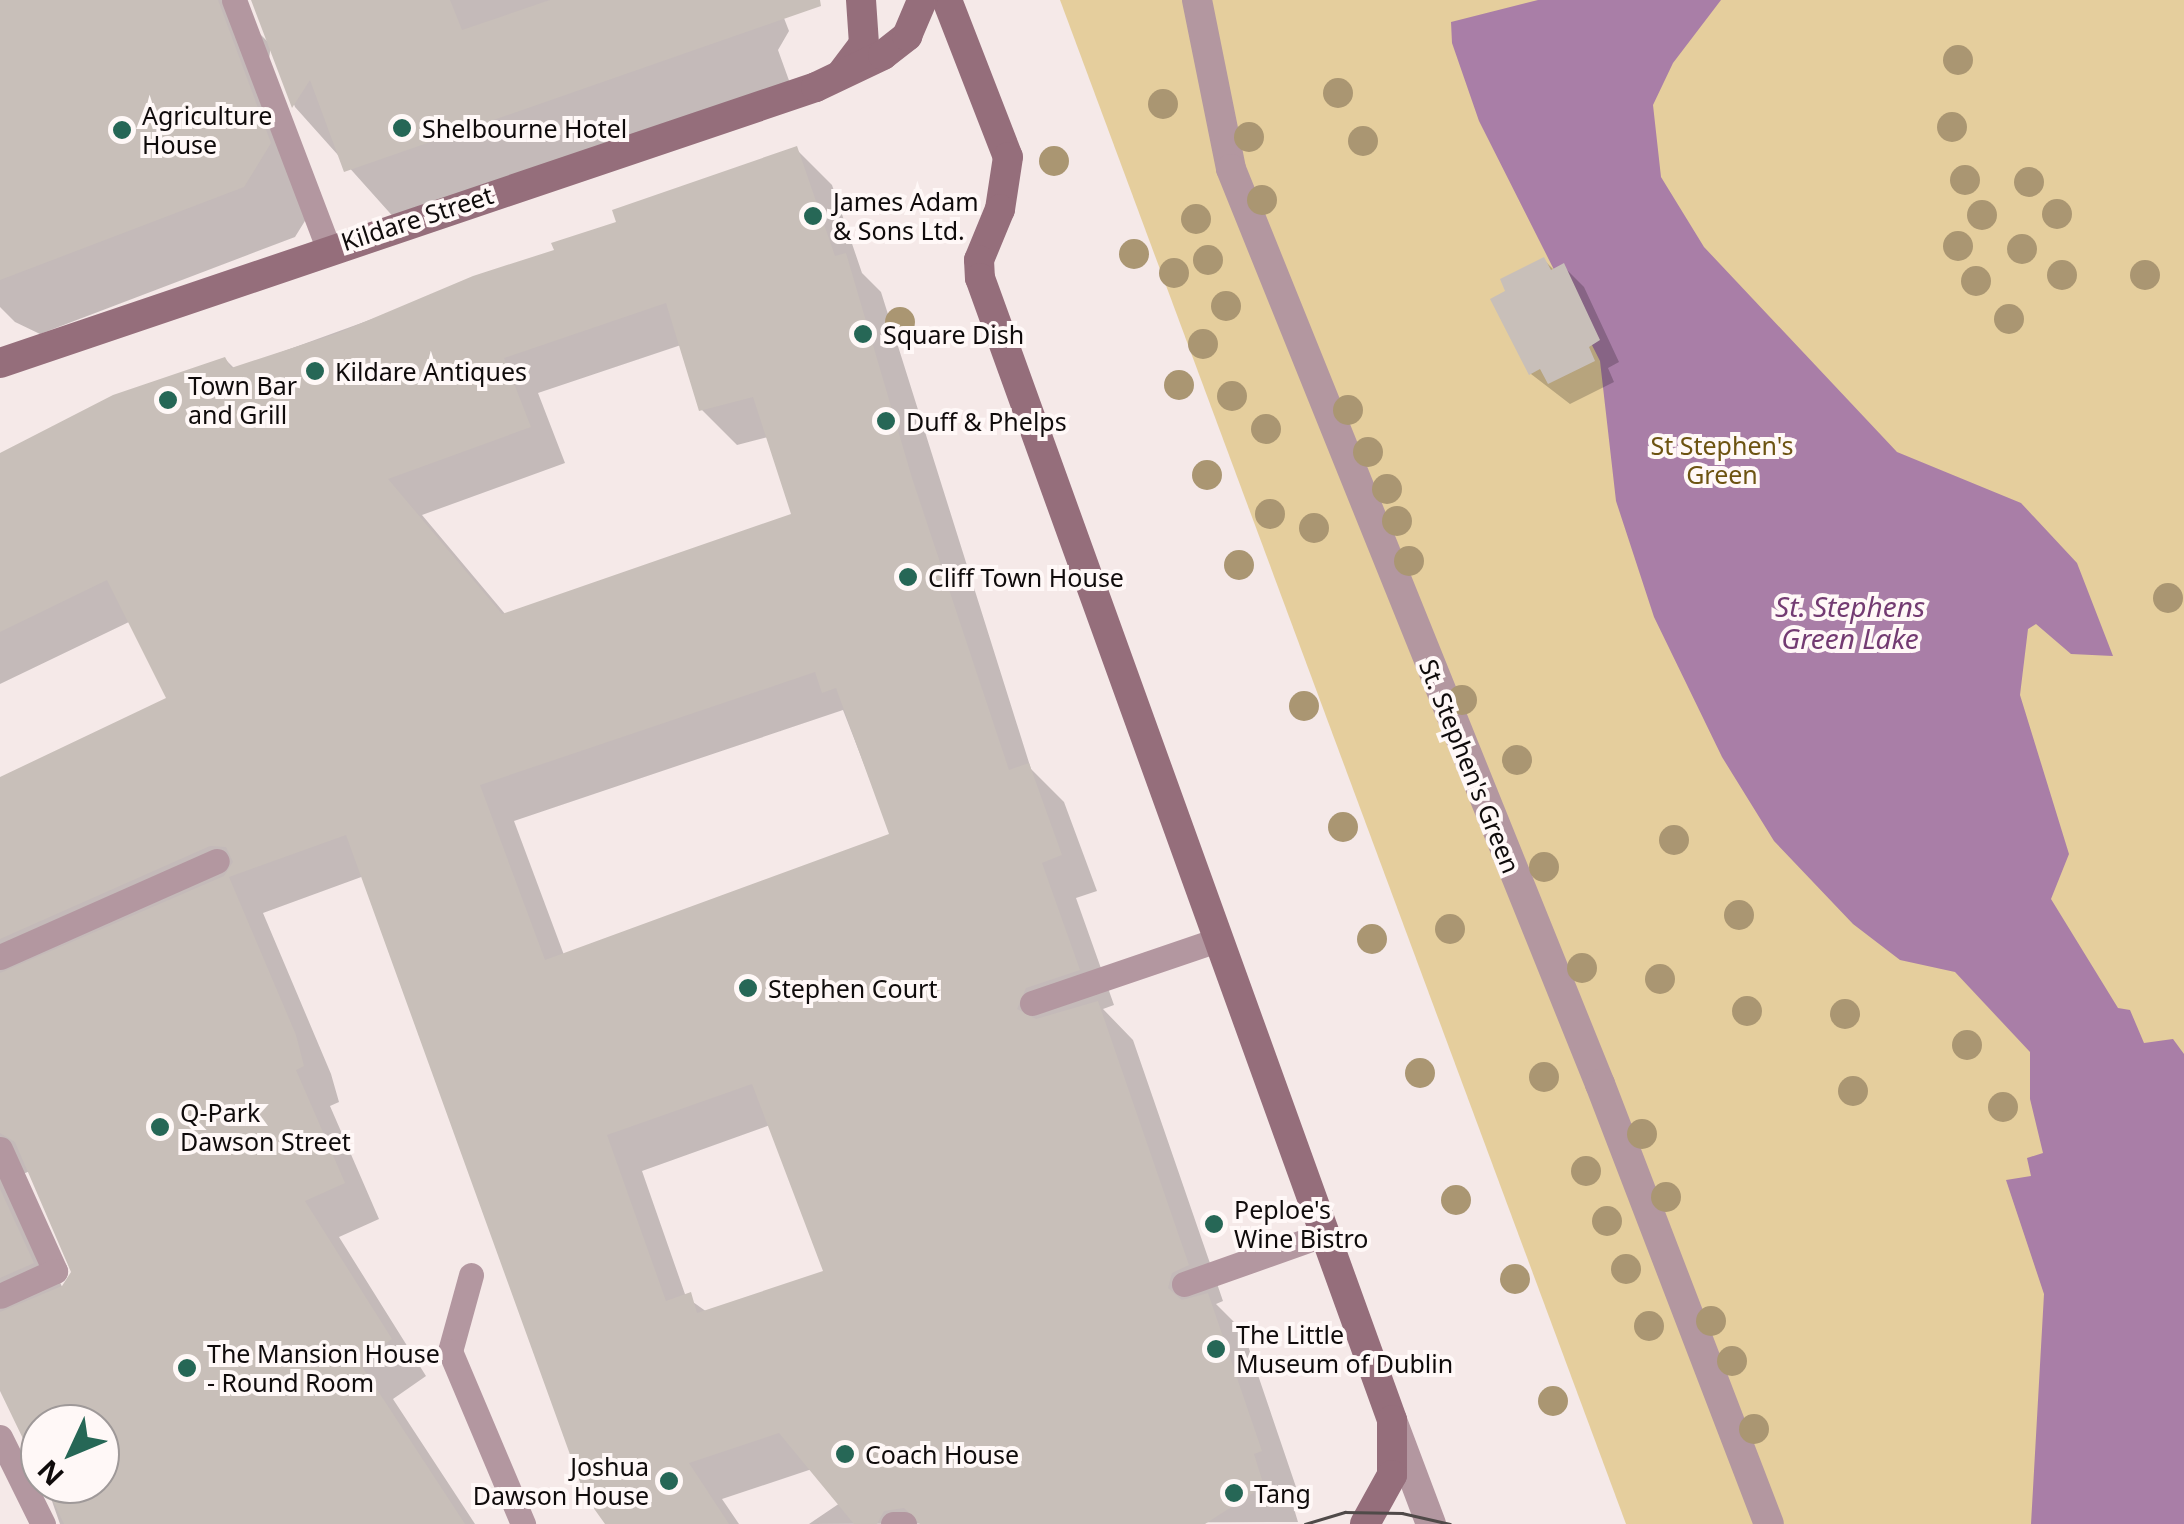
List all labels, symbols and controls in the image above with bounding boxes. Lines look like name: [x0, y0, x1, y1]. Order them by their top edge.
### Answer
place label: Agriculture House: [142, 101, 272, 160]
place label: Shelbourne Hotel: [422, 113, 627, 143]
marker: Shelbourne Hotel: [391, 117, 413, 139]
marker: Agriculture House: [111, 119, 133, 141]
street label: Kildare Street: [337, 179, 497, 257]
place label: James Adam & Sons Ltd.: [833, 187, 979, 246]
marker: James Adam & Sons Ltd.: [802, 205, 824, 227]
place label: Square Dish: [883, 319, 1024, 349]
marker: Square Dish: [852, 323, 874, 345]
place label: Kildare Antiques: [335, 356, 527, 386]
marker: Kildare Antiques: [304, 360, 326, 382]
place label: Town Bar and Grill: [188, 371, 297, 430]
marker: Town Bar and Grill: [157, 389, 179, 411]
place label: Duff & Phelps: [906, 406, 1067, 436]
marker: Duff & Phelps: [875, 410, 897, 432]
park label: St Stephen's Green: [1650, 431, 1794, 490]
place label: Cliff Town House: [928, 562, 1124, 592]
marker: Cliff Town House: [897, 566, 919, 588]
water label: St. Stephens Green Lake: [1775, 589, 1925, 655]
street label: St. Stephen's Green: [1413, 655, 1527, 877]
place label: Stephen Court: [768, 973, 937, 1003]
marker: Stephen Court: [737, 977, 759, 999]
place label: Q-Park Dawson Street: [180, 1098, 351, 1157]
marker: Q-Park Dawson Street: [149, 1116, 171, 1138]
place label: Peploe's Wine Bistro: [1234, 1195, 1368, 1254]
marker: Peploe's Wine Bistro: [1203, 1213, 1225, 1235]
place label: The Little Museum of Dublin: [1236, 1320, 1453, 1379]
marker: The Little Museum of Dublin: [1205, 1338, 1227, 1360]
place label: The Mansion House - Round Room: [207, 1339, 440, 1398]
marker: The Mansion House - Round Room: [176, 1357, 198, 1379]
north arrow: [20, 1404, 120, 1504]
place label: Coach House: [865, 1439, 1019, 1469]
marker: Coach House: [834, 1443, 856, 1465]
text: N: [28, 1452, 71, 1495]
place label: Joshua Dawson House: [473, 1452, 649, 1511]
marker: Joshua Dawson House: [658, 1470, 680, 1492]
place label: Tang: [1254, 1478, 1311, 1508]
marker: Tang: [1223, 1482, 1245, 1504]

